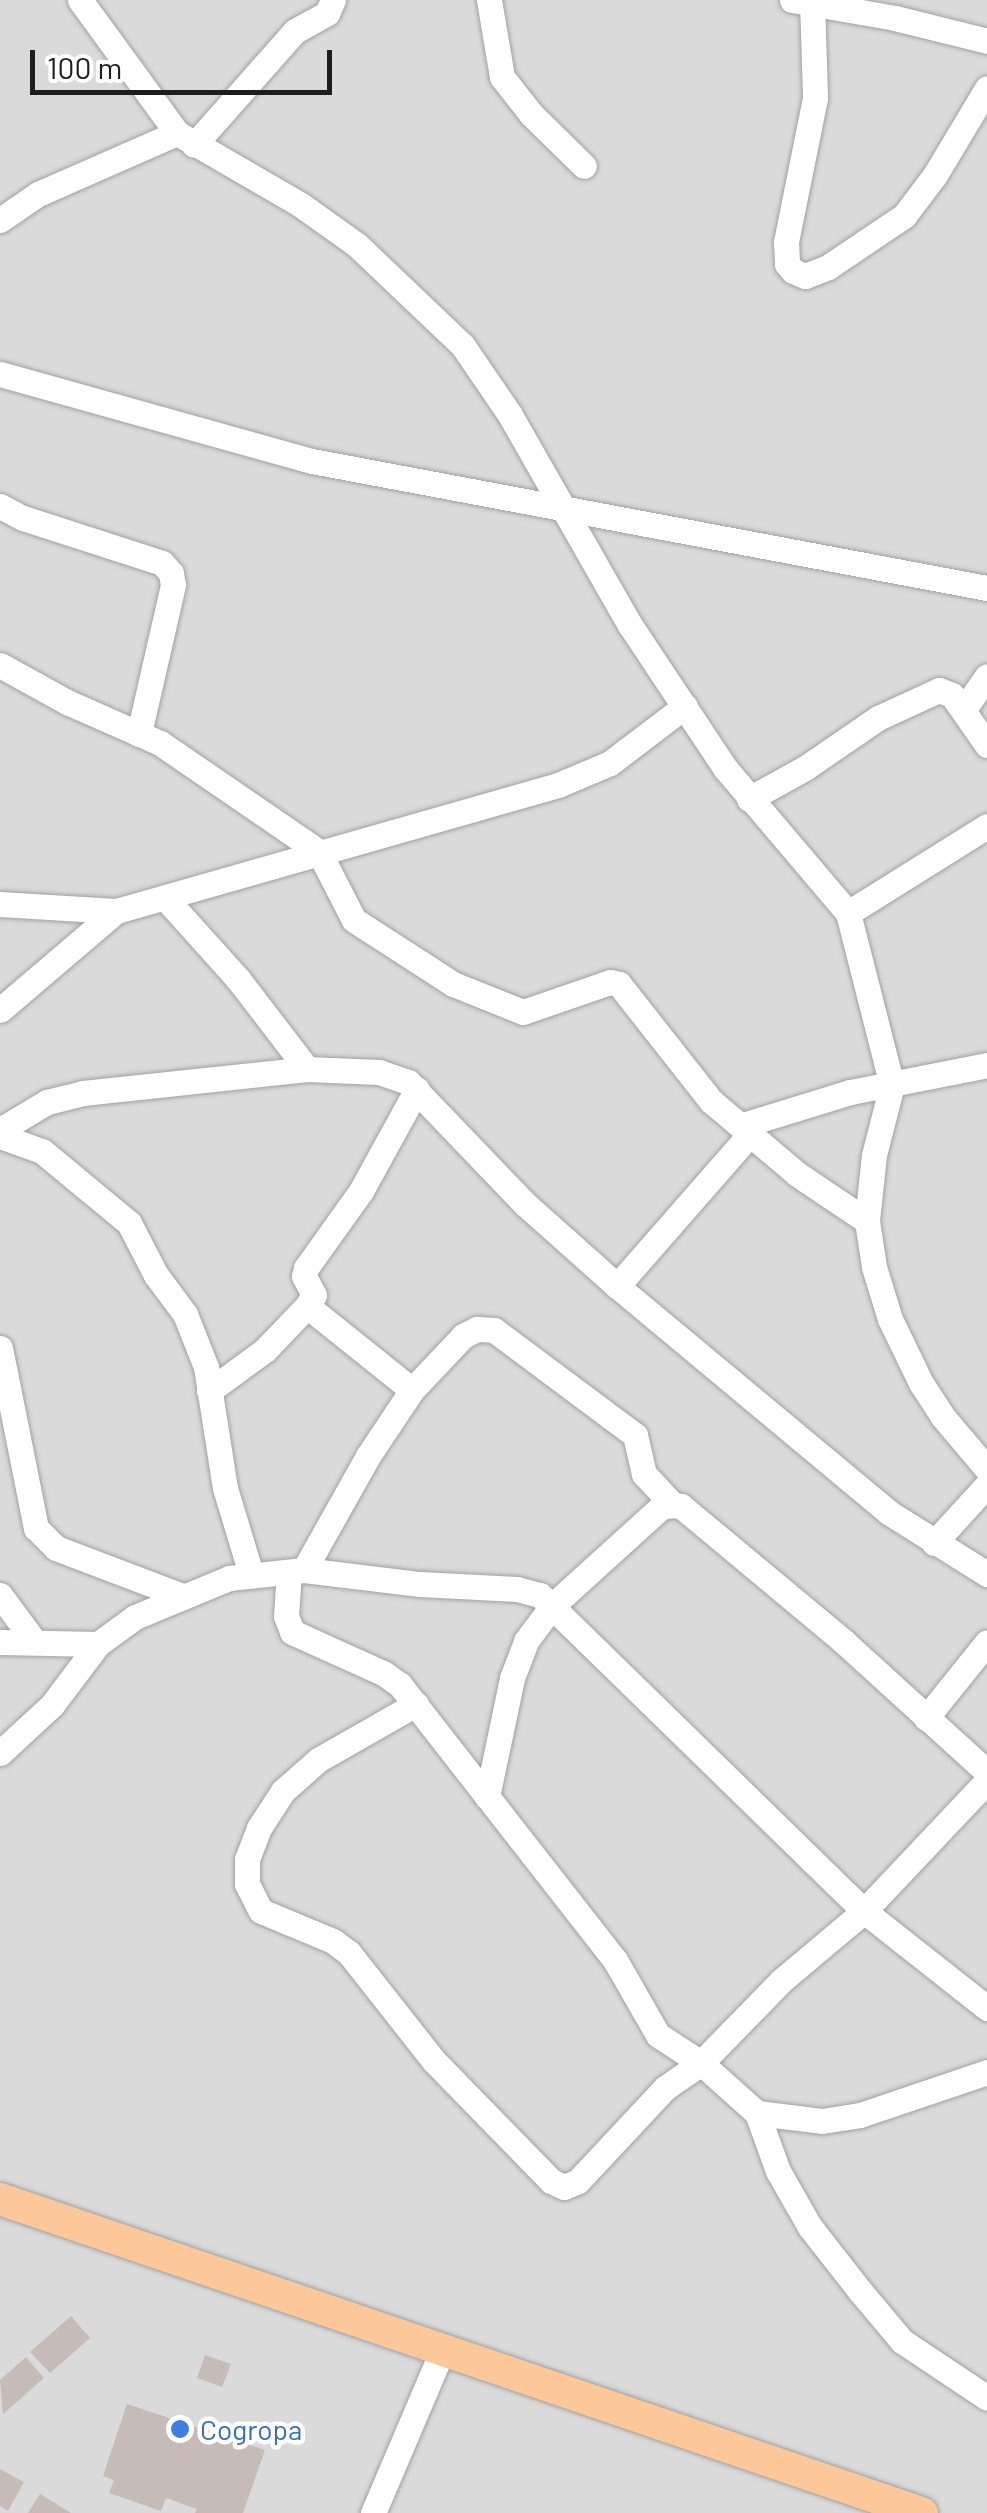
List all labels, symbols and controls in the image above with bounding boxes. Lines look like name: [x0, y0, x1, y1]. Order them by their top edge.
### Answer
scale bar: [35, 30, 338, 92]
text: 100 m: [47, 49, 122, 85]
place label: Cogropa: [200, 2412, 302, 2446]
marker: Cogropa: [169, 2418, 191, 2440]

